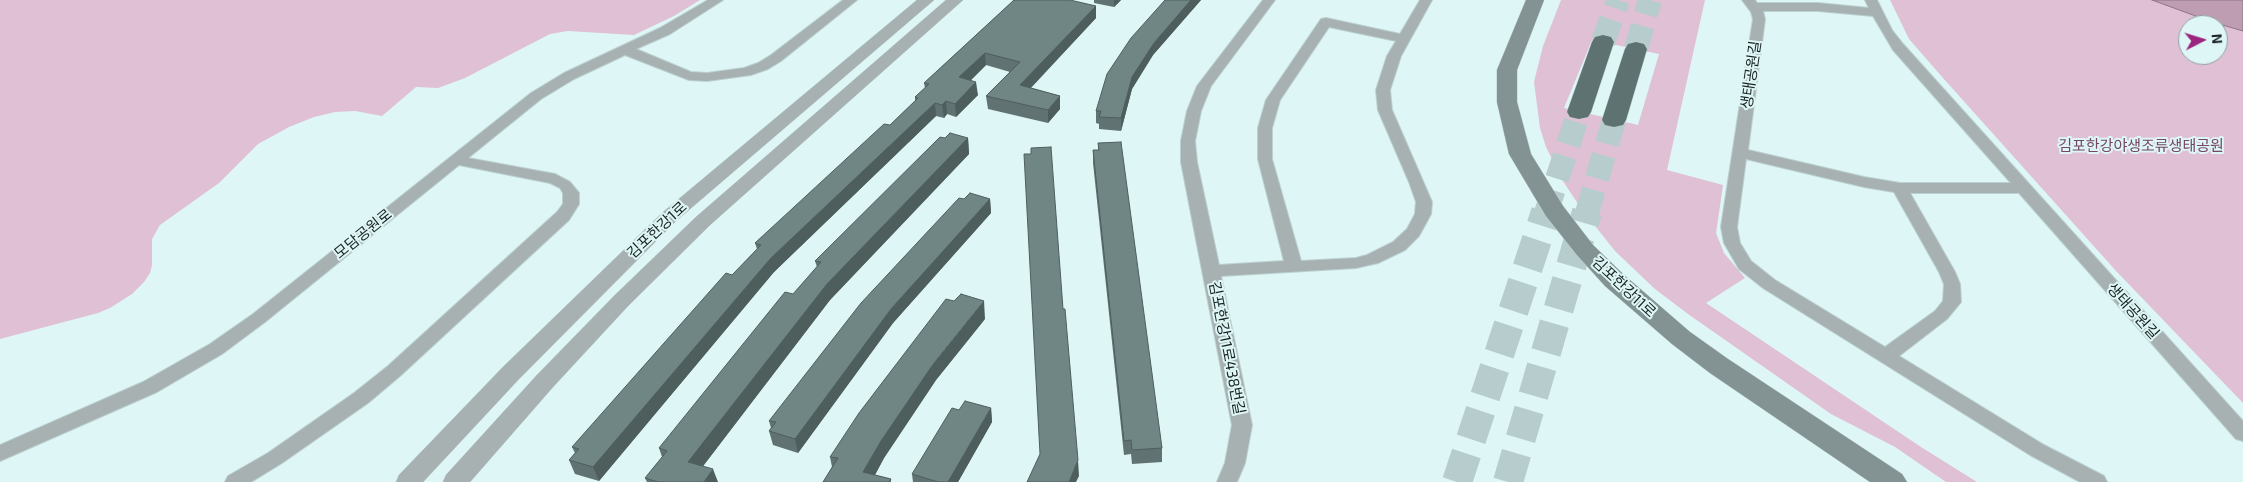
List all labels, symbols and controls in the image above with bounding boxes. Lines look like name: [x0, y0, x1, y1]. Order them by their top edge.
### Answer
north arrow: [2178, 15, 2228, 65]
text: N: [2209, 33, 2226, 45]
street label: 생태공원길: [1737, 40, 1765, 110]
park label: 김포한강야생조류생태공원: [2058, 137, 2224, 155]
street label: 김포한강1로: [623, 198, 691, 262]
street label: 모담공원로: [331, 205, 395, 263]
street label: 김포한강11로: [1588, 253, 1660, 321]
street label: 생태공원길: [2103, 279, 2163, 343]
street label: 김포한강11로438번길: [1205, 280, 1249, 416]

